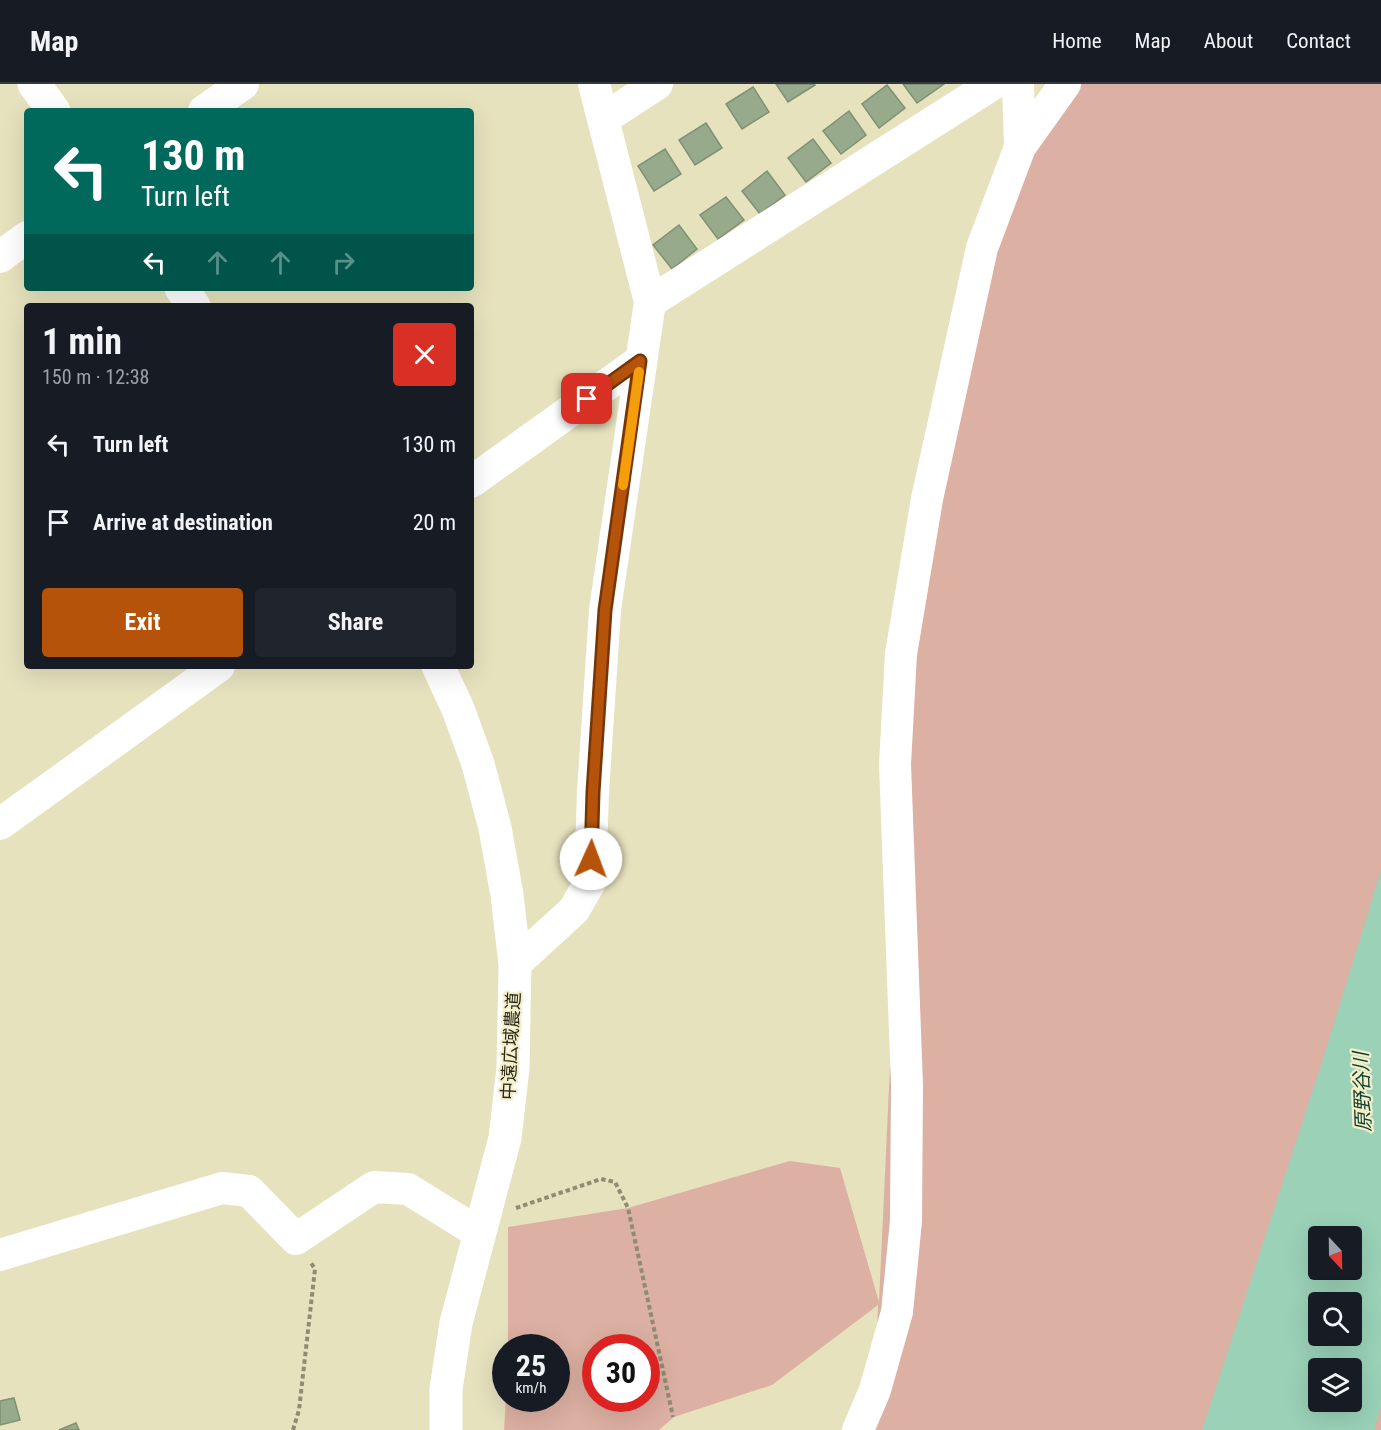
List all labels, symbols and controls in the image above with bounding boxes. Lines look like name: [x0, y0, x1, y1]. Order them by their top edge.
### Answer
text: Map: [30, 25, 78, 58]
text: Home: [1052, 29, 1102, 53]
text: Map: [1135, 29, 1171, 53]
text: About: [1204, 29, 1253, 53]
text: Contact: [1286, 29, 1351, 53]
text: 130 m: [141, 131, 246, 180]
icon: left: [42, 132, 120, 210]
text: Turn left: [141, 181, 230, 213]
icon: left: [138, 246, 171, 279]
icon: ahead: [201, 246, 234, 279]
icon: ahead: [264, 246, 297, 279]
icon: right: [327, 246, 360, 279]
text: 1 min: [42, 321, 122, 363]
button: close: [393, 323, 456, 386]
text: 150 m · 12:38: [42, 365, 149, 389]
pin: [561, 373, 612, 424]
icon: arrive: [570, 382, 603, 415]
icon: left: [42, 428, 75, 461]
text: Turn left: [93, 432, 168, 457]
text: 130 m: [402, 432, 456, 457]
icon: arrive: [42, 506, 75, 539]
text: Arrive at destination: [93, 510, 273, 535]
text: 20 m: [413, 510, 456, 535]
button: Exit: [42, 588, 243, 657]
button: Share: [255, 588, 456, 657]
position arrow: [559, 827, 623, 891]
street label: 中遠広域農道: [497, 991, 524, 1100]
water label: 原野谷川: [1349, 1050, 1375, 1132]
north arrow: [1308, 1226, 1362, 1280]
map controls: [1308, 1226, 1362, 1412]
button: search: [1308, 1292, 1362, 1346]
speed limit sign: 30: [582, 1334, 660, 1412]
text: 25: [516, 1348, 546, 1383]
button: layers: [1308, 1358, 1362, 1412]
text: km/h: [516, 1379, 546, 1397]

